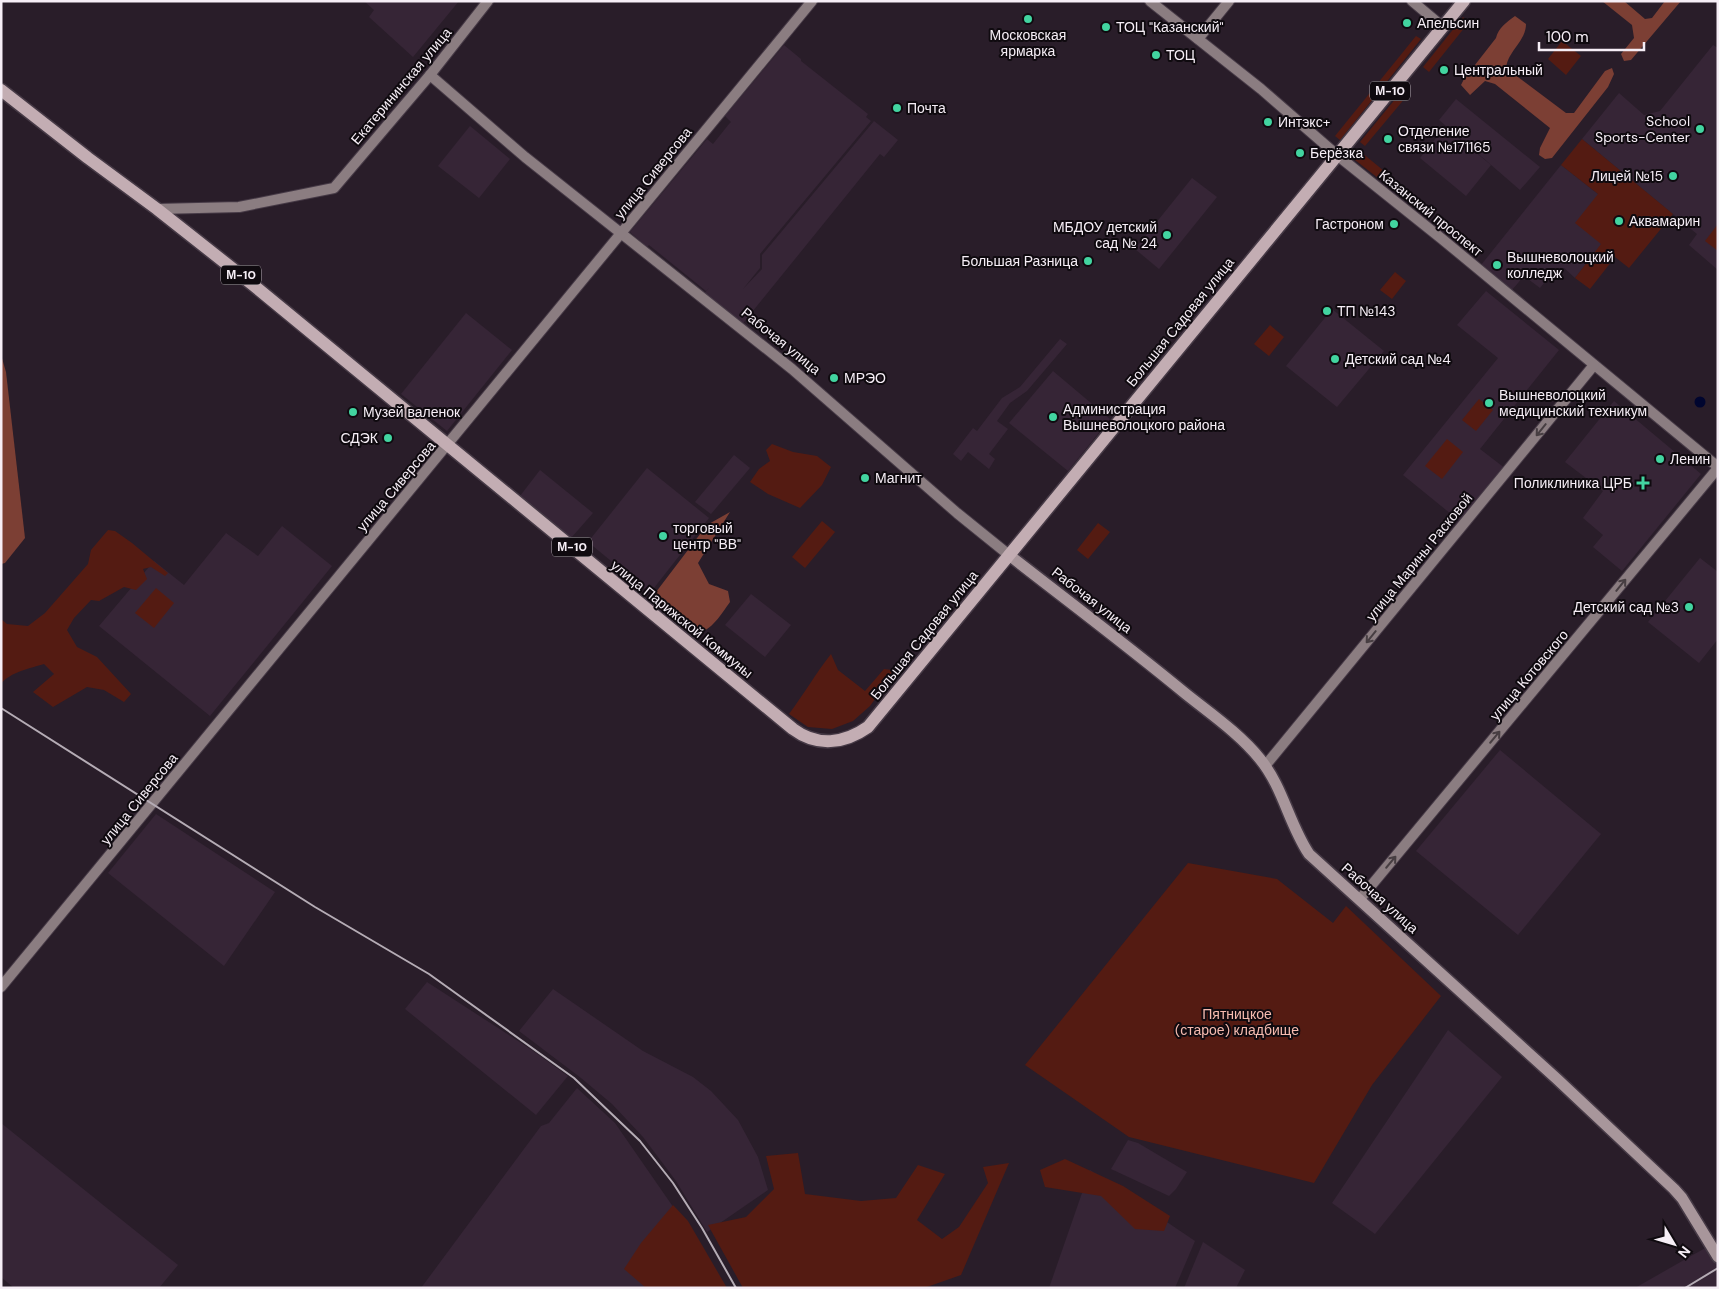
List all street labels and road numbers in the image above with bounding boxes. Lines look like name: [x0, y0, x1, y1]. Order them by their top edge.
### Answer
street label: Екатерининская улица: [347, 24, 455, 148]
road number: М-10: [1370, 82, 1410, 100]
street label: улица Сиверсова: [610, 123, 696, 223]
street label: Казанский проспект: [1375, 166, 1487, 261]
street label: Большая Садовая улица: [1122, 253, 1238, 390]
road number: М-10: [221, 266, 261, 284]
street label: Рабочая улица: [738, 303, 825, 379]
street label: улица Сиверсова: [353, 437, 439, 535]
street label: улица Марины Расковой: [1362, 489, 1476, 625]
road number: М-10: [552, 538, 592, 556]
street label: улица Парижской Коммуны: [607, 556, 757, 682]
street label: Рабочая улица: [1048, 563, 1136, 637]
street label: Большая Садовая улица: [866, 566, 982, 703]
street label: улица Котовского: [1486, 626, 1572, 724]
street label: улица Сиверсова: [96, 749, 182, 849]
street label: Рабочая улица: [1338, 859, 1422, 937]

